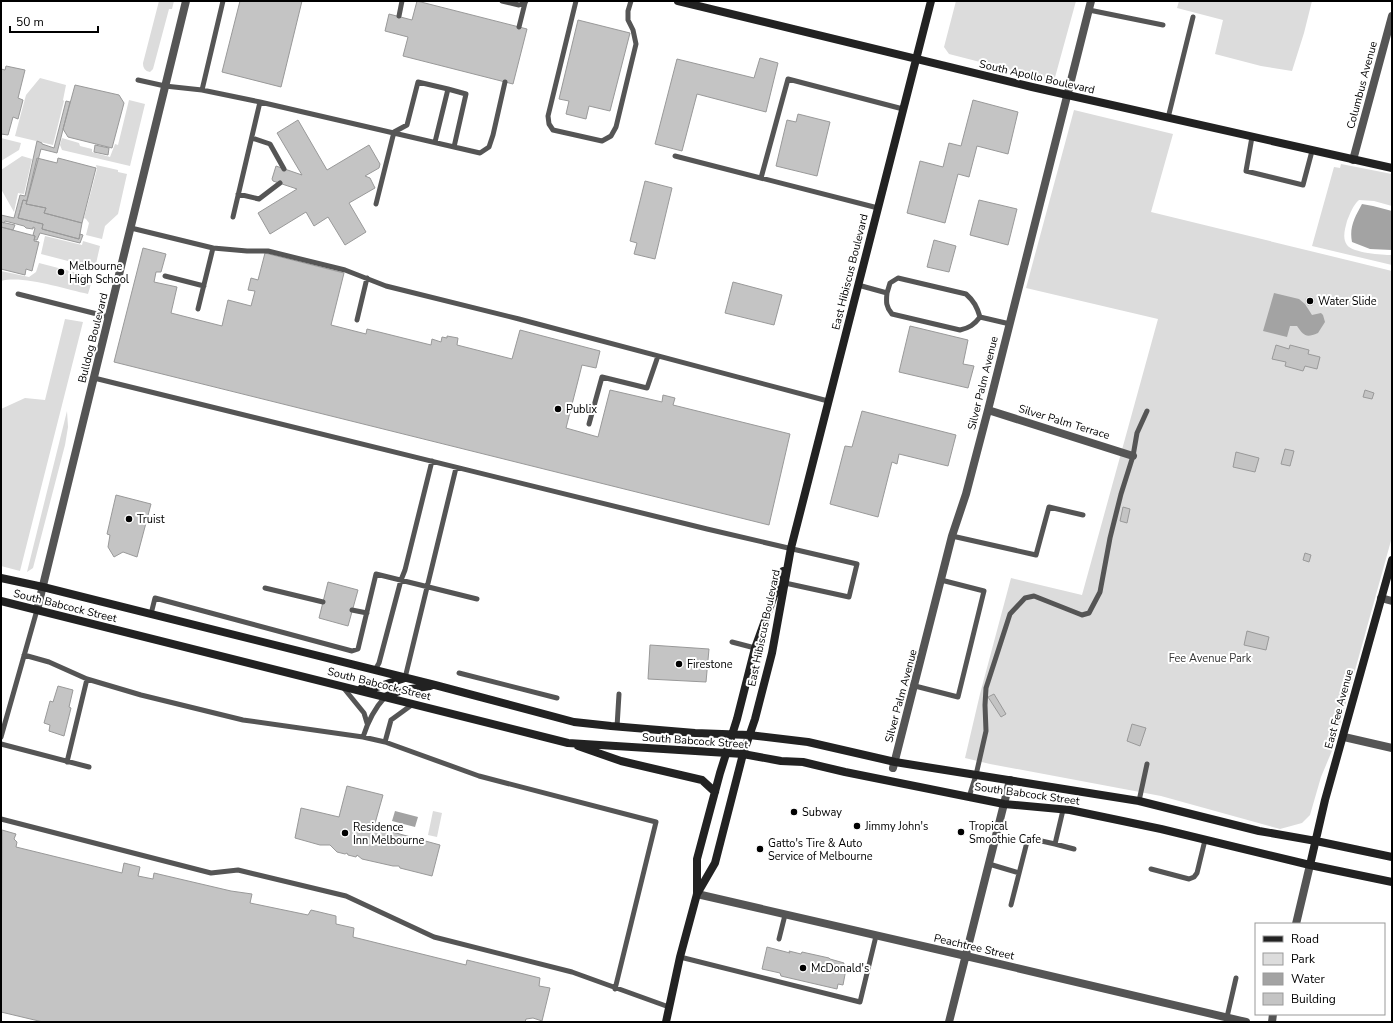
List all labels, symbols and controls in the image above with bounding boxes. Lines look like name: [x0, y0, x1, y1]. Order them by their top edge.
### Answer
scale bar: [10, 8, 98, 34]
text: 50 m: [16, 14, 44, 30]
street label: Columbus Avenue: [1343, 39, 1381, 130]
street label: South Apollo Boulevard: [978, 56, 1096, 98]
street label: East Hibiscus Boulevard: [828, 212, 872, 332]
place label: Melbourne High School: [69, 259, 130, 287]
marker: Melbourne High School: [56, 267, 66, 277]
street label: Bulldog Boulevard: [75, 291, 111, 385]
place label: Water Slide: [1318, 294, 1377, 309]
marker: Water Slide: [1305, 296, 1315, 306]
street label: Silver Palm Avenue: [964, 334, 1002, 431]
street label: Silver Palm Terrace: [1016, 401, 1112, 443]
place label: Publix: [566, 402, 597, 417]
marker: Publix: [553, 404, 563, 414]
place label: Truist: [137, 512, 165, 527]
marker: Truist: [124, 514, 134, 524]
street label: East Hibiscus Boulevard: [744, 568, 784, 688]
street label: South Babcock Street: [12, 586, 118, 626]
street label: Silver Palm Avenue: [881, 648, 921, 744]
park label: Fee Avenue Park: [1169, 651, 1252, 666]
place label: Firestone: [687, 657, 733, 672]
marker: Firestone: [674, 659, 684, 669]
street label: South Babcock Street: [326, 664, 432, 704]
street label: East Fee Avenue: [1321, 667, 1357, 750]
street label: South Babcock Street: [642, 730, 749, 752]
street label: South Babcock Street: [973, 779, 1081, 809]
place label: Subway: [802, 805, 842, 820]
marker: Subway: [789, 807, 799, 817]
place label: Jimmy John's: [864, 819, 928, 834]
place label: Tropical Smoothie Cafe: [969, 819, 1041, 847]
place label: Residence Inn Melbourne: [353, 820, 425, 848]
marker: Jimmy John's: [852, 821, 862, 831]
marker: Tropical Smoothie Cafe: [956, 827, 966, 837]
marker: Residence Inn Melbourne: [340, 828, 350, 838]
place label: Gatto's Tire & Auto Service of Melbourne: [768, 836, 873, 864]
marker: Gatto's Tire & Auto Service of Melbourne: [755, 844, 765, 854]
legend: [1255, 923, 1385, 1015]
street label: Peachtree Street: [932, 930, 1016, 964]
text: Road: [1291, 931, 1319, 947]
text: Park: [1291, 951, 1316, 967]
place label: McDonald's: [811, 961, 869, 976]
marker: McDonald's: [798, 963, 808, 973]
text: Water: [1291, 971, 1325, 987]
text: Building: [1291, 991, 1336, 1007]

